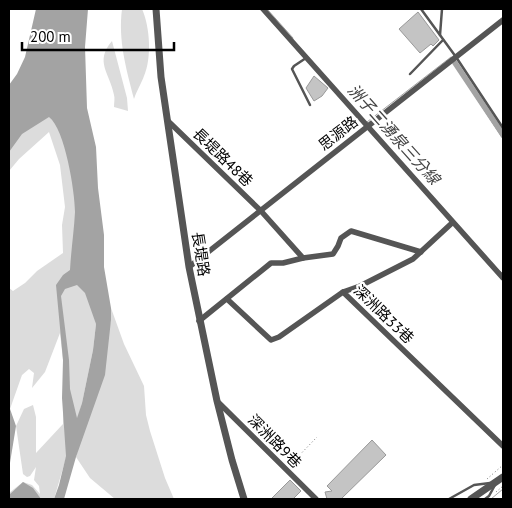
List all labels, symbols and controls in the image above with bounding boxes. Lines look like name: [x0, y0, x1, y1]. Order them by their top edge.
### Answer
scale bar: [22, 20, 175, 52]
text: 200 m: [30, 27, 71, 46]
water label: 洲子二湧泉三分線: [344, 80, 446, 190]
street label: 思源路: [314, 112, 362, 154]
street label: 長堤路48巷: [189, 124, 257, 190]
street label: 長堤路: [188, 230, 214, 278]
street label: 深洲路33巷: [350, 281, 418, 347]
street label: 深洲路9巷: [244, 410, 306, 472]

